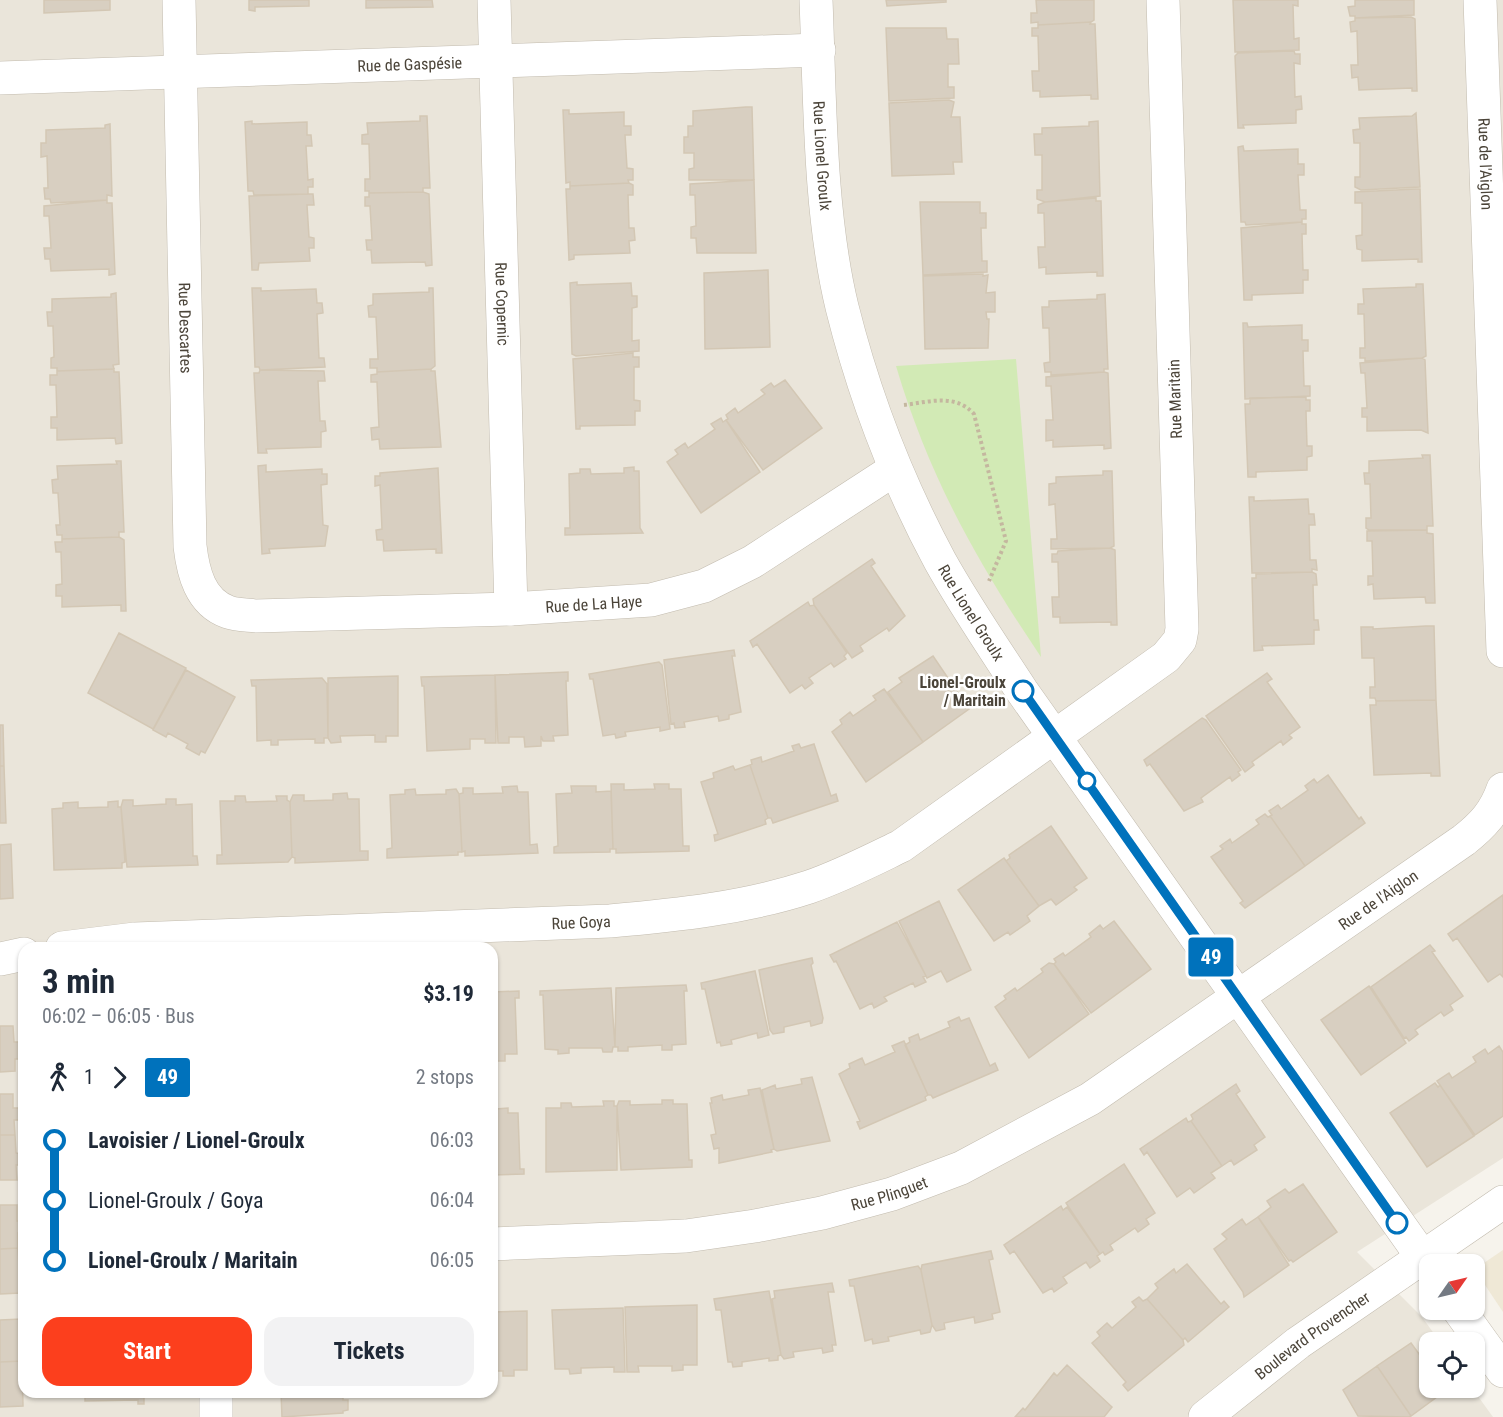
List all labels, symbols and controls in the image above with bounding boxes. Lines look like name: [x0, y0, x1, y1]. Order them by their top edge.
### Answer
street label: Rue de Gaspésie: [357, 53, 462, 75]
street label: Rue Lionel Groulx: [810, 100, 836, 212]
street label: Rue de l'Aiglon: [1475, 117, 1497, 210]
street label: Rue Copernic: [492, 262, 513, 346]
street label: Rue Descartes: [175, 282, 196, 374]
street label: Rue Maritain: [1164, 359, 1186, 439]
street label: Rue Lionel Groulx: [934, 561, 1009, 664]
street label: Rue de La Haye: [545, 591, 643, 616]
place label: Lionel-Groulx / Maritain: [920, 673, 1007, 710]
marker: Lionel-Groulx / Maritain: [1012, 680, 1034, 702]
unlabelled marker: [1078, 772, 1096, 790]
street label: Rue de l'Aiglon: [1335, 865, 1421, 934]
street label: Rue Goya: [551, 911, 611, 933]
line badge: 49: [1184, 938, 1238, 976]
text: 49: [1200, 945, 1222, 969]
text: 3 min: [42, 962, 115, 1001]
text: $3.19: [423, 981, 474, 1006]
text: 06:02 – 06:05 · Bus: [42, 1004, 195, 1028]
icon: walk: [42, 1061, 75, 1094]
icon: forward: [103, 1061, 136, 1094]
text: 1: [84, 1065, 94, 1089]
text: 49: [157, 1065, 178, 1089]
text: 2 stops: [416, 1065, 474, 1089]
text: Lavoisier / Lionel-Groulx: [88, 1128, 305, 1153]
text: 06:03: [430, 1128, 474, 1152]
street label: Rue Plinguet: [849, 1172, 930, 1214]
text: Lionel-Groulx / Goya: [88, 1188, 264, 1213]
text: 06:04: [430, 1188, 474, 1212]
unlabelled marker: [1386, 1212, 1408, 1234]
text: Lionel-Groulx / Maritain: [88, 1248, 298, 1273]
text: 06:05: [430, 1248, 474, 1272]
north arrow: [1419, 1254, 1485, 1320]
map controls: [1419, 1254, 1485, 1398]
street label: Boulevard Provencher: [1251, 1287, 1373, 1383]
button: Start: [42, 1317, 252, 1386]
button: Tickets: [264, 1317, 474, 1386]
button: locate: [1419, 1332, 1485, 1398]

